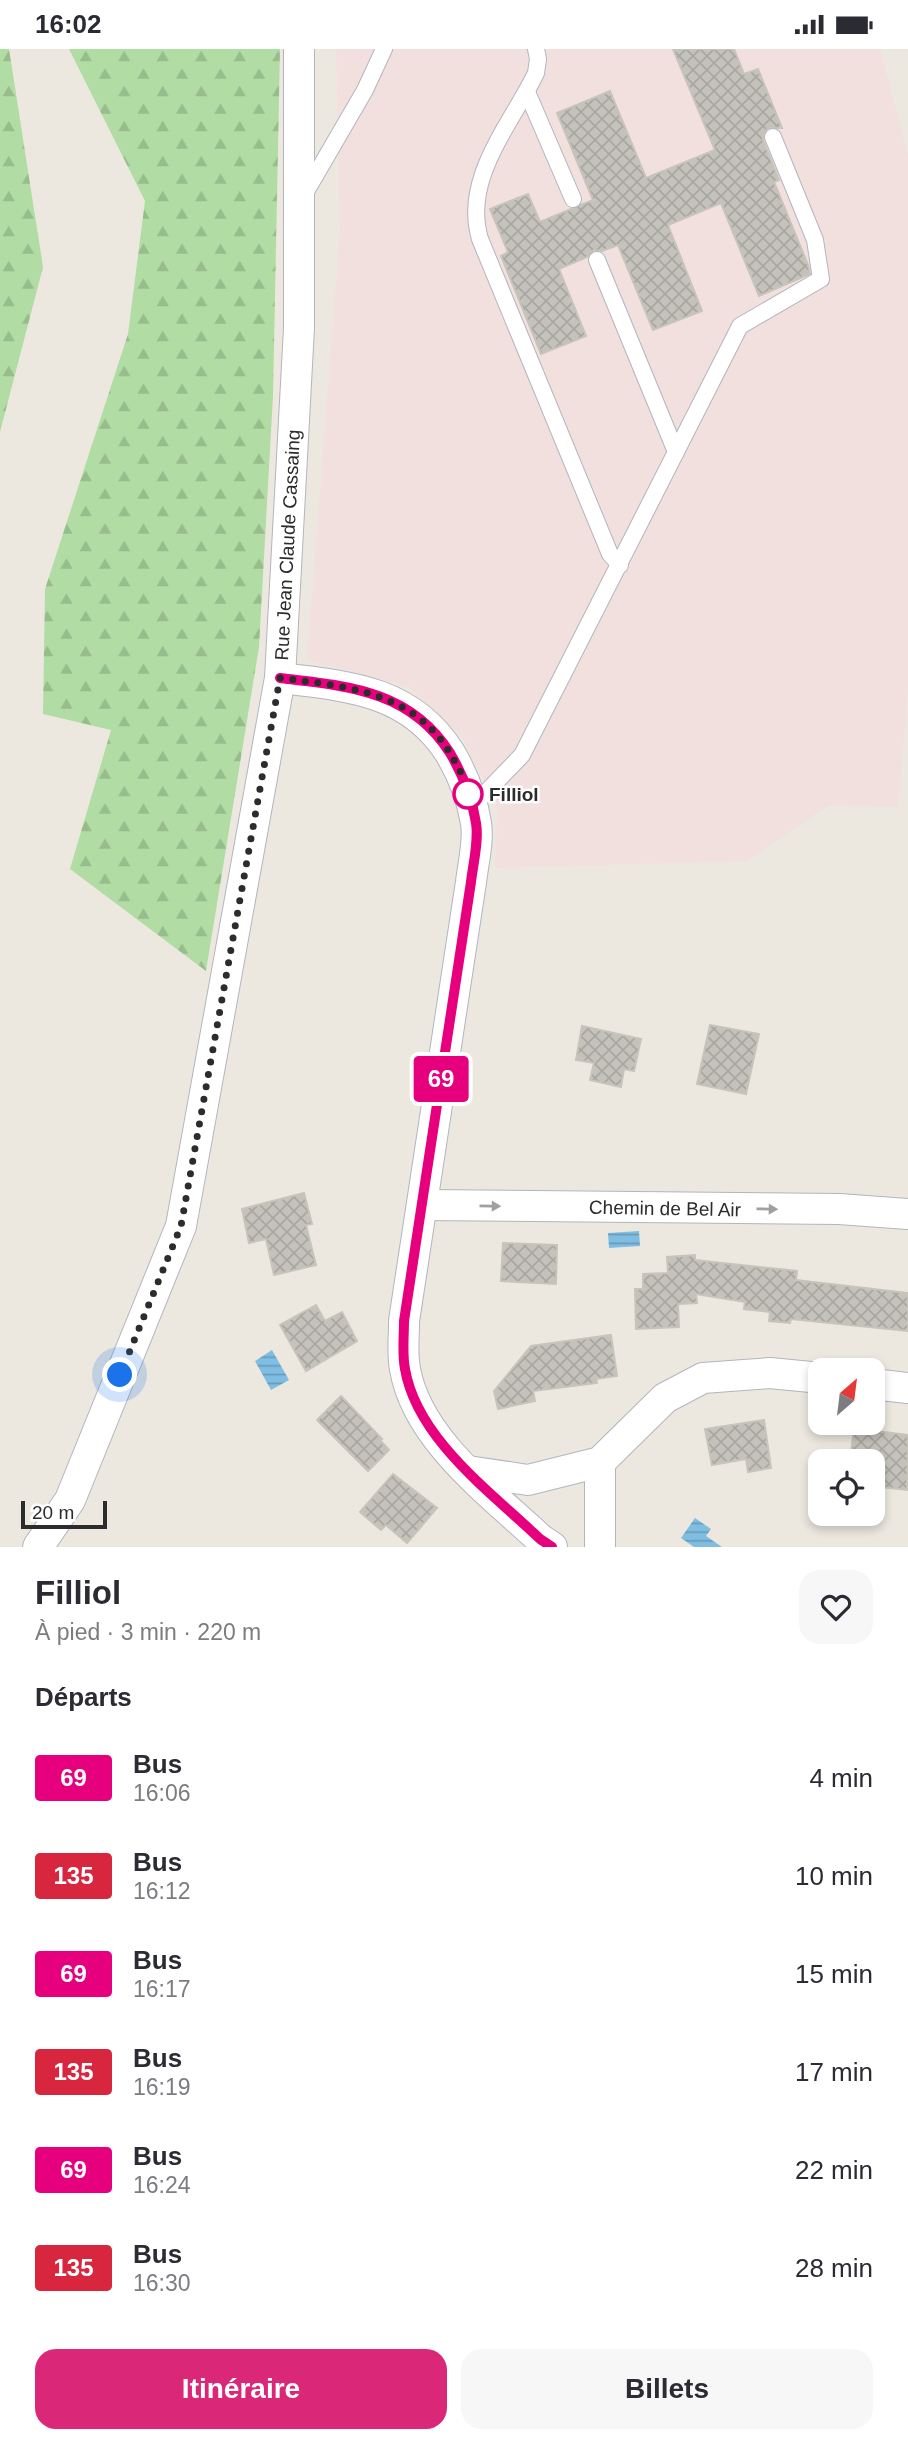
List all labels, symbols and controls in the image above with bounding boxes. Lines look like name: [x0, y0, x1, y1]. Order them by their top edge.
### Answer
text: 16:02: [35, 9, 102, 39]
street label: Rue Jean Claude Cassaing: [271, 429, 304, 661]
marker: Filliol: [453, 779, 483, 809]
place label: Filliol: [489, 784, 539, 805]
line badge: 69: [410, 1056, 472, 1102]
text: 69: [428, 1065, 454, 1092]
street label: Chemin de Bel Air: [589, 1197, 742, 1220]
one-way arrow: [479, 1200, 501, 1212]
one-way arrow: [756, 1203, 778, 1215]
your location: [102, 1357, 137, 1392]
north arrow: [808, 1358, 886, 1435]
map controls: [808, 1358, 885, 1526]
button: locate: [808, 1449, 885, 1526]
scale bar: [21, 1498, 107, 1530]
text: 20 m: [32, 1502, 74, 1523]
button: heart: [799, 1570, 873, 1644]
text: Filliol: [35, 1574, 121, 1611]
text: À pied · 3 min · 220 m: [35, 1619, 261, 1645]
text: Départs: [35, 1682, 132, 1712]
text: Bus: [133, 1749, 182, 1779]
text: 4 min: [809, 1763, 873, 1793]
text: 69: [60, 1764, 87, 1791]
text: 16:06: [133, 1780, 191, 1806]
text: Bus: [133, 1847, 182, 1877]
text: 10 min: [795, 1861, 873, 1891]
text: 135: [53, 1862, 94, 1889]
text: 16:12: [133, 1878, 191, 1904]
text: Bus: [133, 1945, 182, 1975]
text: 15 min: [795, 1959, 873, 1989]
text: 69: [60, 1960, 87, 1987]
text: 16:17: [133, 1976, 191, 2002]
text: Bus: [133, 2043, 182, 2073]
text: 17 min: [795, 2057, 873, 2087]
text: 135: [53, 2058, 94, 2085]
text: 16:19: [133, 2074, 191, 2100]
text: Bus: [133, 2141, 182, 2171]
text: 22 min: [795, 2155, 873, 2185]
text: 69: [60, 2156, 87, 2183]
text: 16:24: [133, 2172, 191, 2198]
text: Bus: [133, 2239, 182, 2269]
text: 28 min: [795, 2253, 873, 2283]
text: 135: [53, 2254, 94, 2281]
text: 16:30: [133, 2270, 191, 2296]
button: Itinéraire: [35, 2349, 447, 2429]
button: Billets: [461, 2349, 873, 2429]

